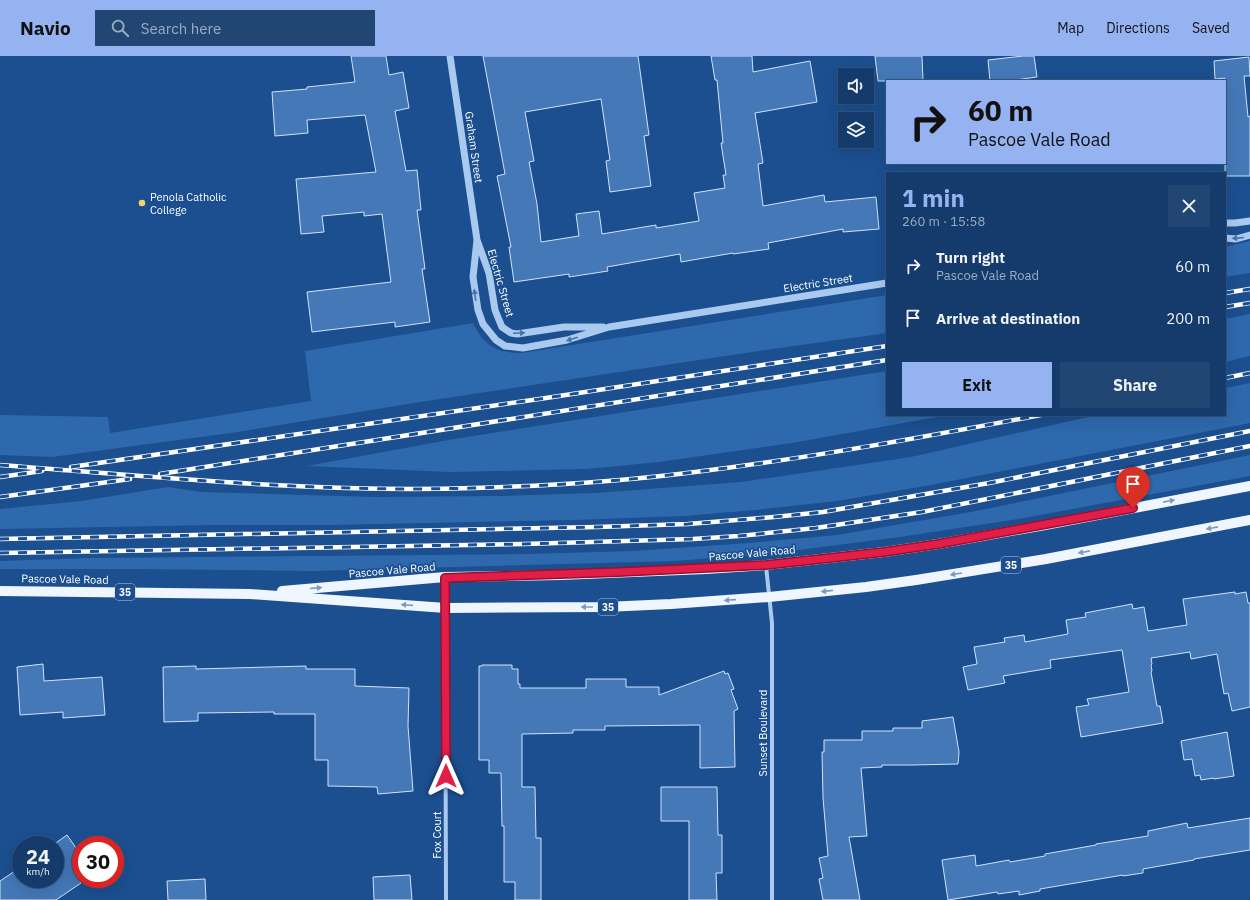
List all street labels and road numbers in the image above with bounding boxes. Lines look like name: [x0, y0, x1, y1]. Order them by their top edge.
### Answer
street label: Graham Street: [462, 110, 486, 184]
street label: Electric Street: [485, 247, 517, 319]
street label: Electric Street: [782, 271, 854, 295]
street label: Pascoe Vale Road: [708, 542, 796, 564]
road number: 35: [1001, 557, 1021, 573]
street label: Pascoe Vale Road: [348, 559, 436, 581]
street label: Pascoe Vale Road: [21, 571, 109, 587]
road number: 35: [115, 584, 135, 600]
road number: 35: [598, 599, 618, 615]
street label: Sunset Boulevard: [756, 690, 770, 776]
street label: Fox Court: [430, 811, 444, 859]

